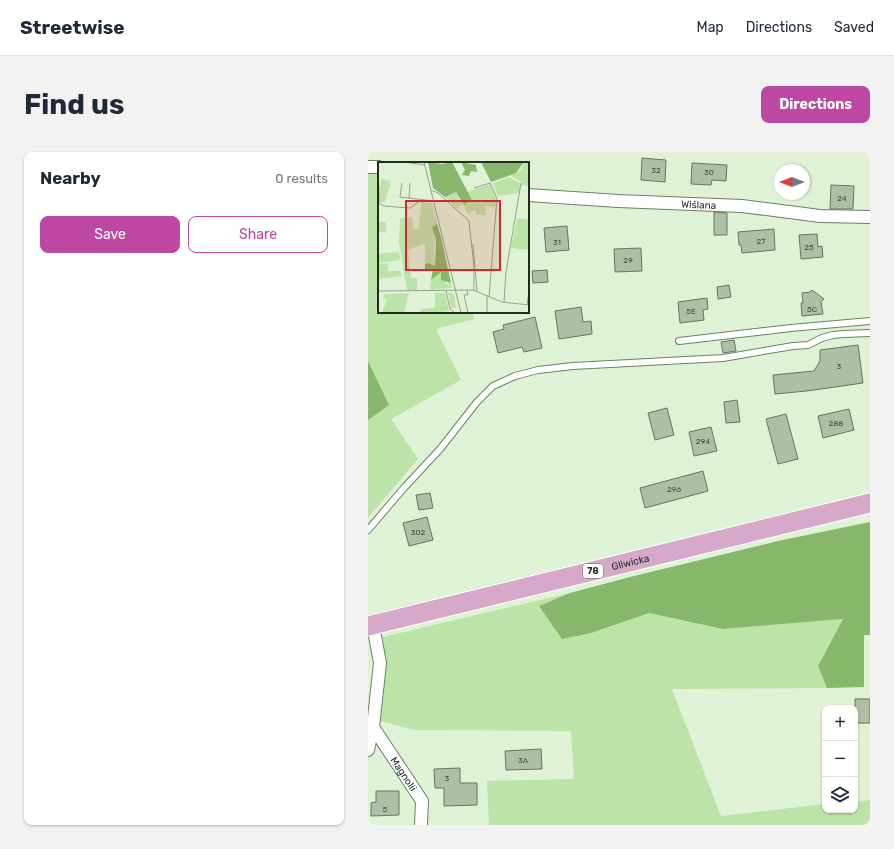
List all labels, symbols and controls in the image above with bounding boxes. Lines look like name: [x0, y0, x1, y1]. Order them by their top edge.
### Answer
text: Streetwise: [20, 16, 125, 39]
text: Map: [697, 19, 724, 36]
text: Directions: [746, 19, 812, 36]
text: Saved: [834, 19, 874, 36]
button: Directions: [761, 86, 870, 123]
text: Find us: [24, 88, 124, 121]
inset map: [378, 162, 529, 313]
north arrow: [774, 164, 810, 200]
house number: 32: [651, 166, 661, 175]
text: Nearby: [40, 168, 101, 188]
house number: 30: [704, 168, 714, 177]
text: 0 results: [275, 171, 328, 186]
house number: 24: [837, 194, 847, 203]
street label: Wiślana: [681, 199, 716, 212]
button: Save: [40, 216, 180, 253]
button: Share: [188, 216, 328, 253]
house number: 27: [757, 237, 765, 246]
house number: 31: [553, 238, 561, 247]
house number: 25: [804, 243, 814, 252]
house number: 29: [623, 256, 633, 265]
house number: 5C: [807, 305, 817, 314]
house number: 5E: [686, 307, 696, 316]
house number: 3: [837, 362, 842, 371]
house number: 288: [829, 419, 843, 428]
house number: 294: [696, 437, 710, 446]
house number: 296: [667, 485, 681, 494]
house number: 302: [411, 528, 426, 537]
street label: Gliwicka: [610, 552, 650, 573]
road number: 78: [583, 564, 603, 578]
map controls: [822, 705, 858, 813]
button: +: [822, 705, 858, 741]
button: −: [822, 741, 858, 777]
street label: Magnolii: [387, 755, 419, 794]
house number: 3A: [518, 756, 529, 765]
house number: 3: [445, 774, 450, 783]
button: layers: [822, 777, 858, 813]
house number: 5: [383, 805, 388, 814]

